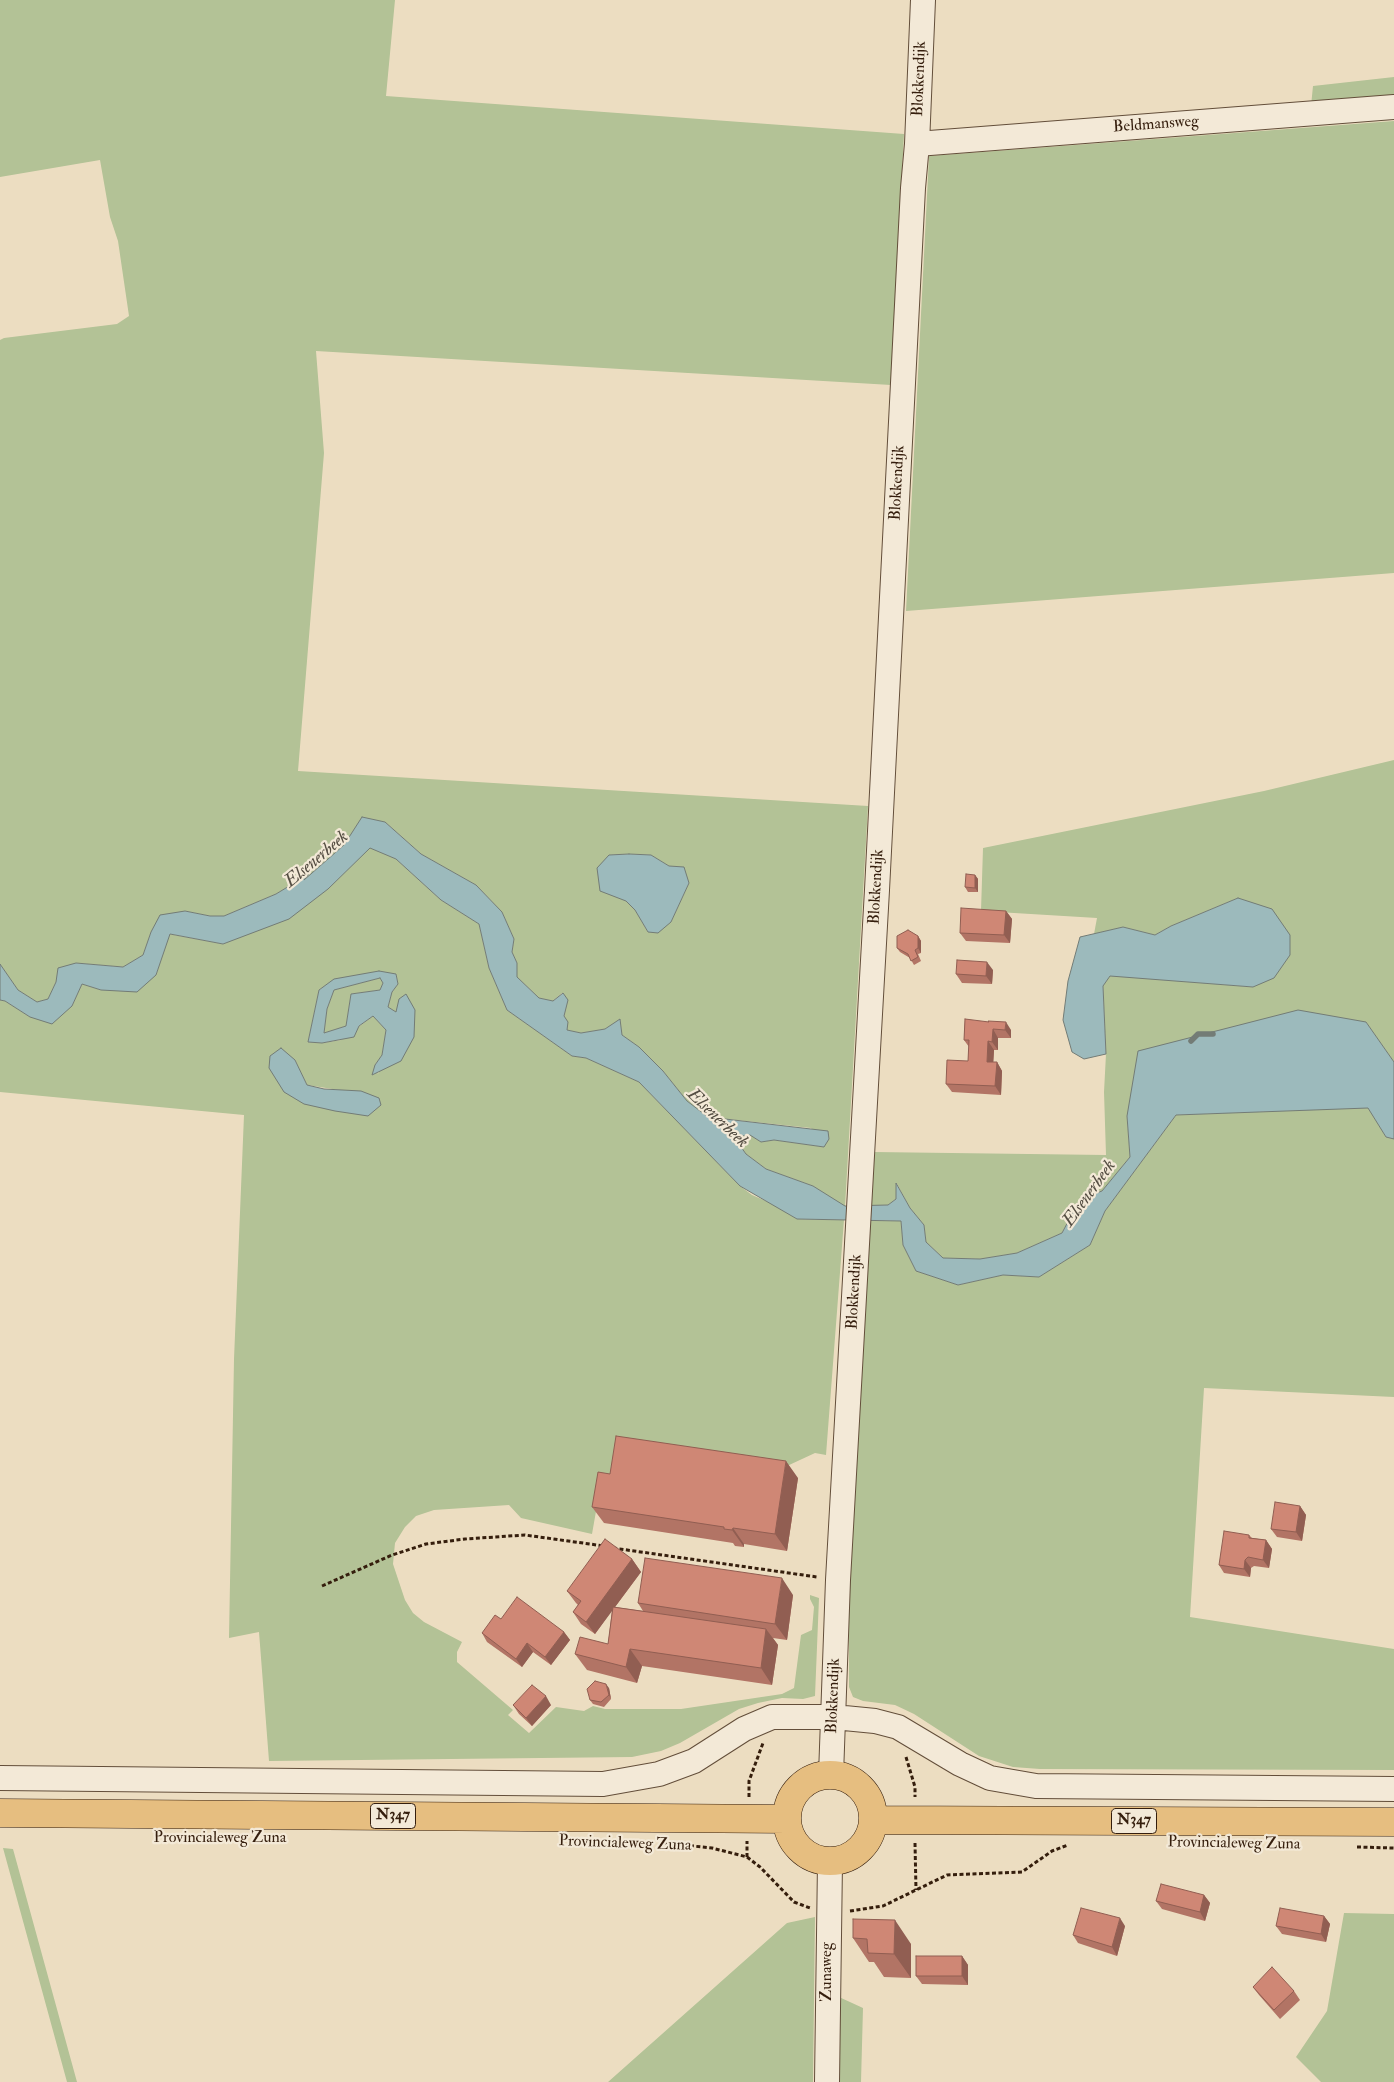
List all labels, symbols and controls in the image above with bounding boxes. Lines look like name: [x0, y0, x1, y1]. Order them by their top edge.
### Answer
street label: Blokkendijk: [909, 41, 931, 117]
street label: Beldmansweg: [1112, 112, 1200, 138]
street label: Blokkendijk: [886, 445, 910, 521]
water label: Elsenerbeek: [281, 827, 353, 893]
street label: Blokkendijk: [865, 849, 889, 925]
water label: Elsenerbeek: [682, 1084, 752, 1154]
water label: Elsenerbeek: [1059, 1156, 1121, 1232]
street label: Blokkendijk: [843, 1254, 867, 1330]
street label: Blokkendijk: [823, 1658, 845, 1734]
road number: N347: [370, 1804, 416, 1828]
road number: N347: [1112, 1808, 1156, 1834]
street label: Provincialeweg Zuna: [154, 1829, 286, 1849]
street label: Provincialeweg Zuna: [558, 1832, 692, 1856]
street label: Provincialeweg Zuna: [1167, 1833, 1301, 1855]
street label: Zunaweg: [818, 1942, 838, 2002]

